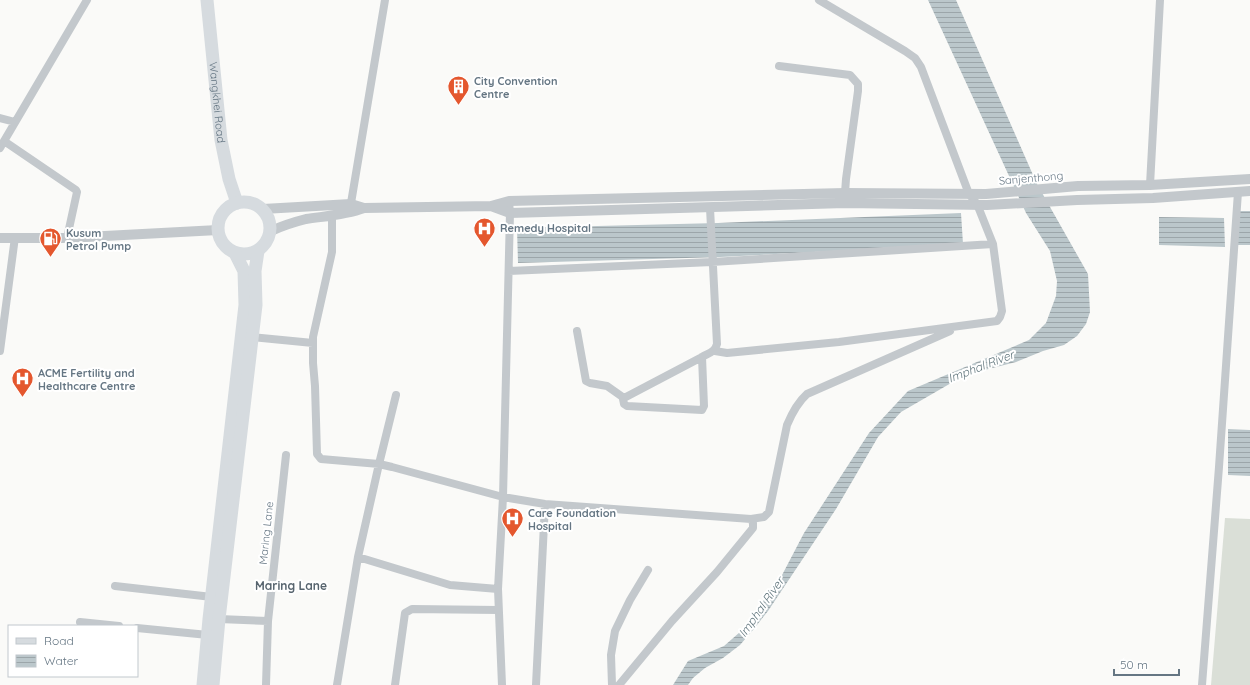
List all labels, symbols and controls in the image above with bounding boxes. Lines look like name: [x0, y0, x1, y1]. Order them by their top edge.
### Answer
street label: Wangkhei Road: [206, 61, 228, 144]
building icon: City Convention Centre: [445, 74, 471, 107]
place label: City Convention Centre: [474, 74, 557, 101]
street label: Sanjenthong: [998, 168, 1064, 188]
hospital icon: Remedy Hospital: [472, 215, 498, 248]
place label: Remedy Hospital: [500, 221, 591, 235]
fuel station icon: Kusum Petrol Pump: [38, 226, 64, 259]
place label: Kusum Petrol Pump: [66, 226, 131, 253]
water label: Imphal River: [946, 346, 1017, 385]
hospital icon: ACME Fertility and Healthcare Centre: [9, 366, 35, 399]
place label: ACME Fertility and Healthcare Centre: [38, 366, 136, 393]
street label: Maring Lane: [256, 501, 276, 565]
hospital icon: Care Foundation Hospital: [499, 506, 525, 539]
place label: Care Foundation Hospital: [528, 506, 616, 533]
water label: Imphal River: [735, 573, 788, 640]
district label: Maring Lane: [255, 578, 327, 593]
legend: [8, 625, 138, 677]
text: Road: [44, 633, 74, 648]
scale bar: [1114, 651, 1179, 677]
text: Water: [44, 653, 79, 668]
text: 50 m: [1120, 657, 1148, 672]

